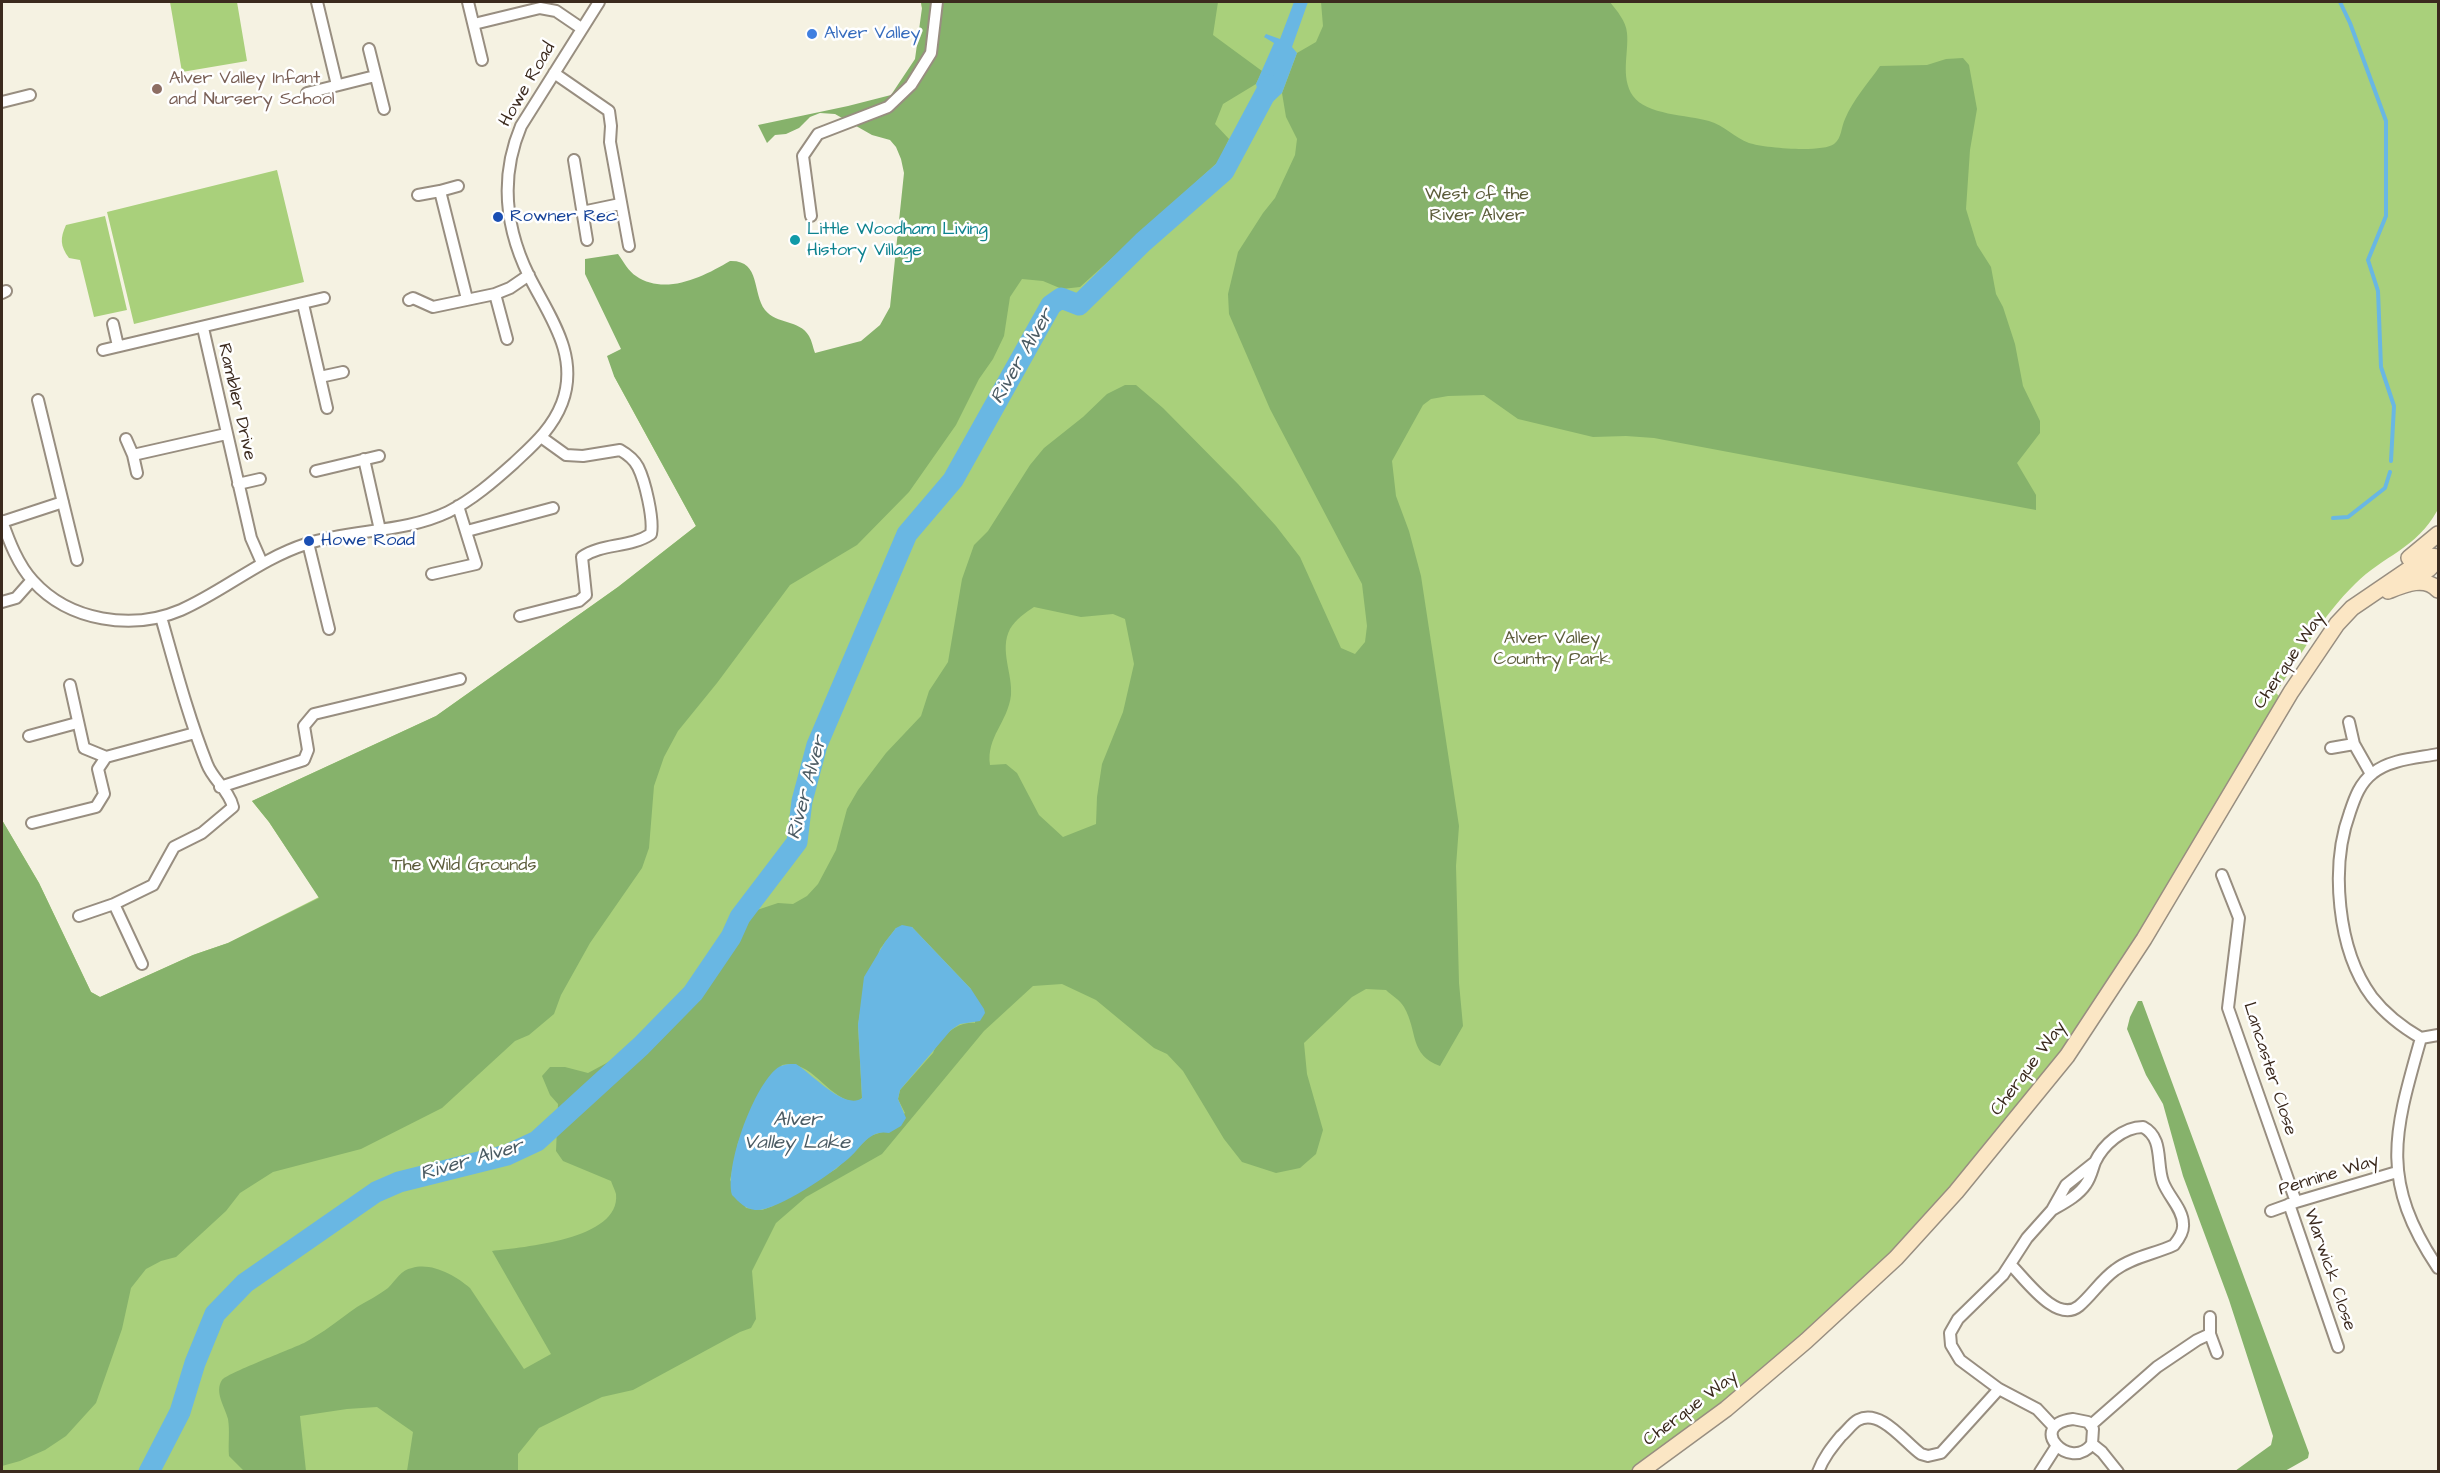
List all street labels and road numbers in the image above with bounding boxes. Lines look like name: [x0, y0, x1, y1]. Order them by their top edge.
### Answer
street label: Howe Road: [495, 39, 561, 131]
street label: Rambler Drive: [212, 341, 260, 463]
street label: Cherque Way: [2250, 608, 2330, 714]
street label: Lancaster Close: [2237, 1000, 2301, 1138]
street label: Cherque Way: [1986, 1018, 2072, 1120]
street label: Pennine Way: [2276, 1150, 2382, 1202]
street label: Warwick Close: [2298, 1206, 2360, 1334]
street label: Cherque Way: [1640, 1366, 1742, 1452]

